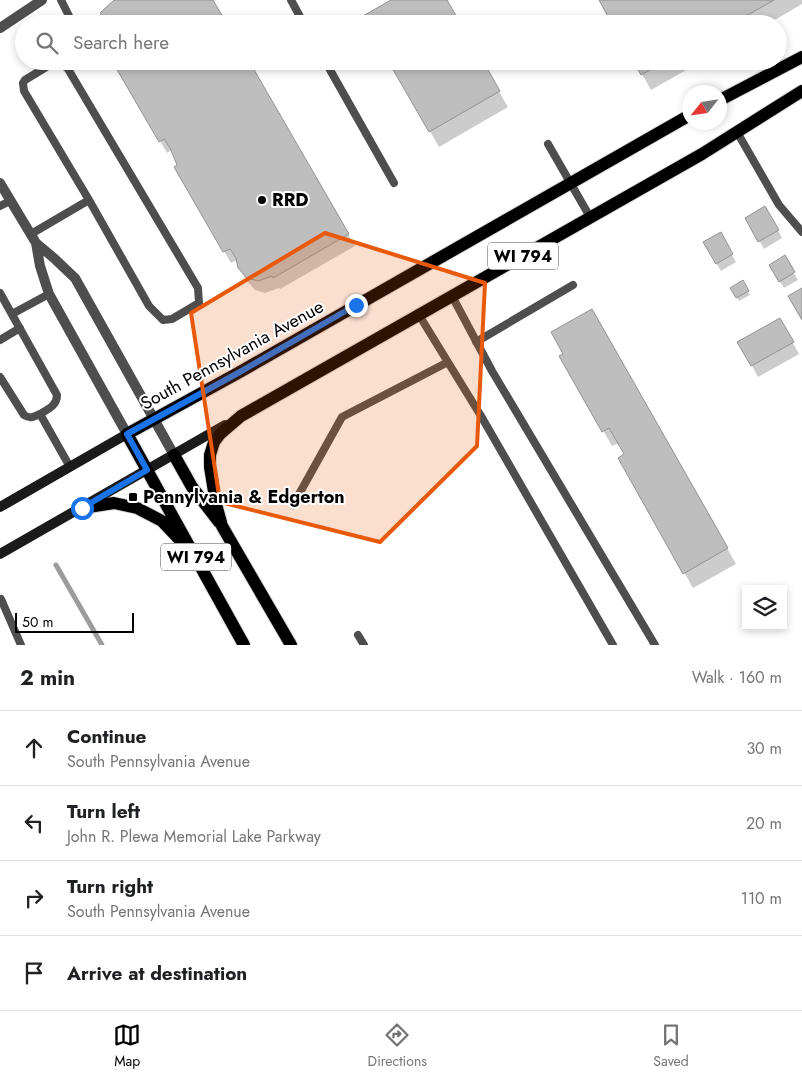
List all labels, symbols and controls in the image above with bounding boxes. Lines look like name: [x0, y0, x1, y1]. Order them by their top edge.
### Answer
search box: [15, 15, 787, 70]
icon: search: [33, 29, 61, 57]
text: Search here: [73, 29, 169, 56]
north arrow: [682, 85, 727, 130]
place label: RRD: [272, 187, 309, 213]
marker: RRD: [256, 194, 268, 206]
road number: WI 794: [488, 242, 558, 270]
street label: South Pennsylvania Avenue: [136, 294, 328, 416]
route end: [345, 294, 368, 317]
place label: Pennylvania & Edgerton: [143, 484, 345, 510]
marker: Pennylvania & Edgerton: [127, 491, 139, 503]
route start: [71, 497, 94, 520]
road number: WI 794: [161, 544, 231, 570]
map controls: [742, 585, 787, 630]
button: layers: [742, 585, 787, 630]
scale bar: [15, 610, 134, 633]
text: 50 m: [22, 612, 53, 632]
text: 2 min: [20, 663, 75, 693]
text: Walk · 160 m: [692, 666, 782, 689]
text: Continue: [67, 723, 146, 750]
icon: ahead: [20, 734, 48, 762]
text: 30 m: [746, 737, 782, 760]
text: South Pennsylvania Avenue: [67, 750, 250, 773]
text: Turn left: [67, 798, 140, 825]
icon: left: [20, 809, 48, 837]
text: 20 m: [746, 812, 782, 835]
text: John R. Plewa Memorial Lake Parkway: [67, 825, 321, 848]
text: Turn right: [67, 873, 153, 900]
icon: right: [20, 884, 48, 912]
text: 110 m: [741, 887, 782, 910]
text: South Pennsylvania Avenue: [67, 900, 250, 923]
icon: arrive: [20, 959, 48, 987]
text: Arrive at destination: [67, 960, 247, 987]
tab: Map: [113, 1021, 141, 1071]
tab: Directions: [368, 1021, 427, 1071]
tab: Saved: [653, 1021, 689, 1071]

